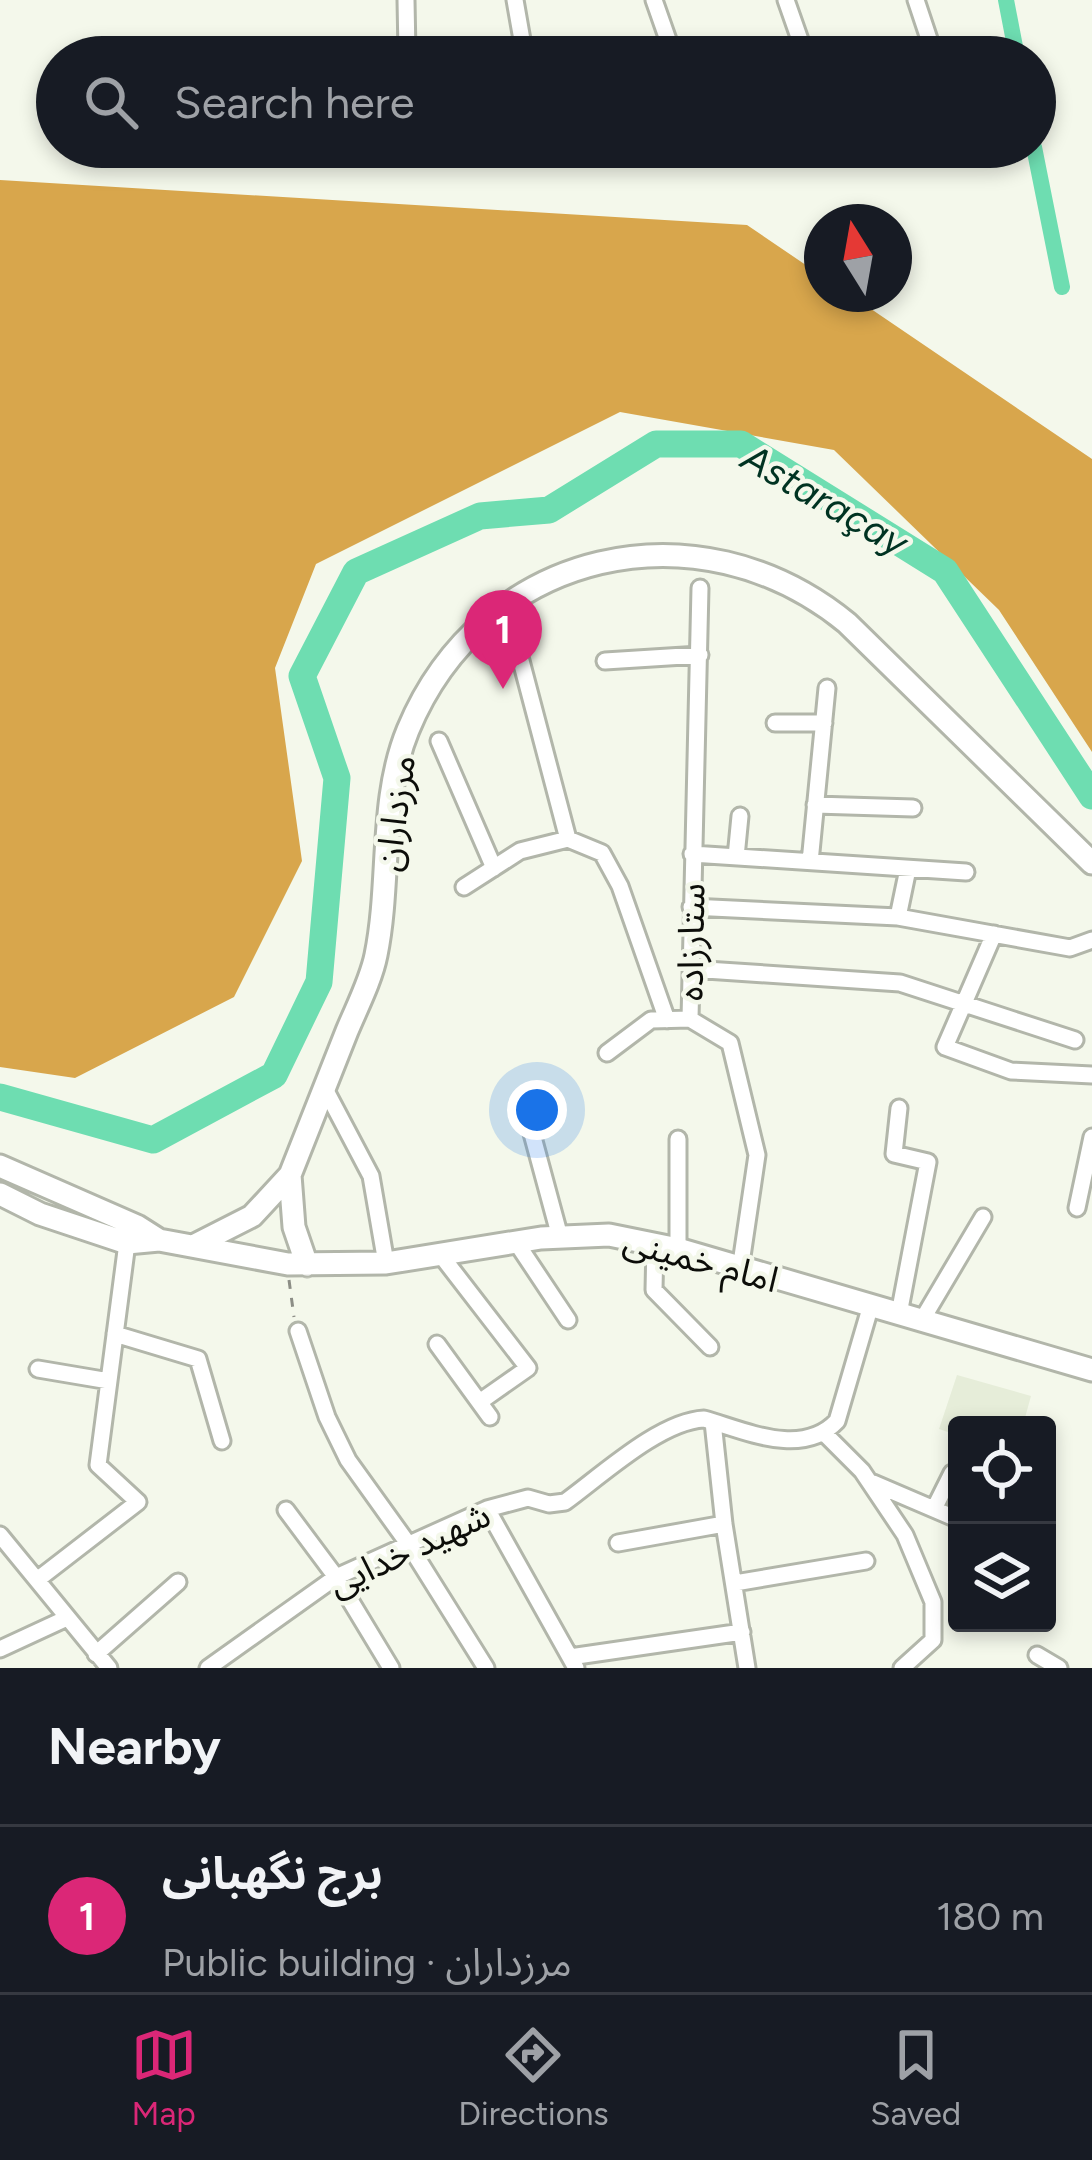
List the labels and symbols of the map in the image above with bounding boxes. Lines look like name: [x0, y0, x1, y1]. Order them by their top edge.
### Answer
north arrow: [804, 204, 912, 312]
water label: Astaraçay: [732, 433, 918, 567]
pin: 1: [464, 590, 542, 689]
street label: مرزداران: [366, 752, 424, 874]
street label: ستارزاده: [668, 883, 714, 1001]
your location: [507, 1080, 567, 1140]
street label: امام خمینی: [617, 1219, 783, 1307]
street label: شهید خدایی: [321, 1493, 497, 1605]

